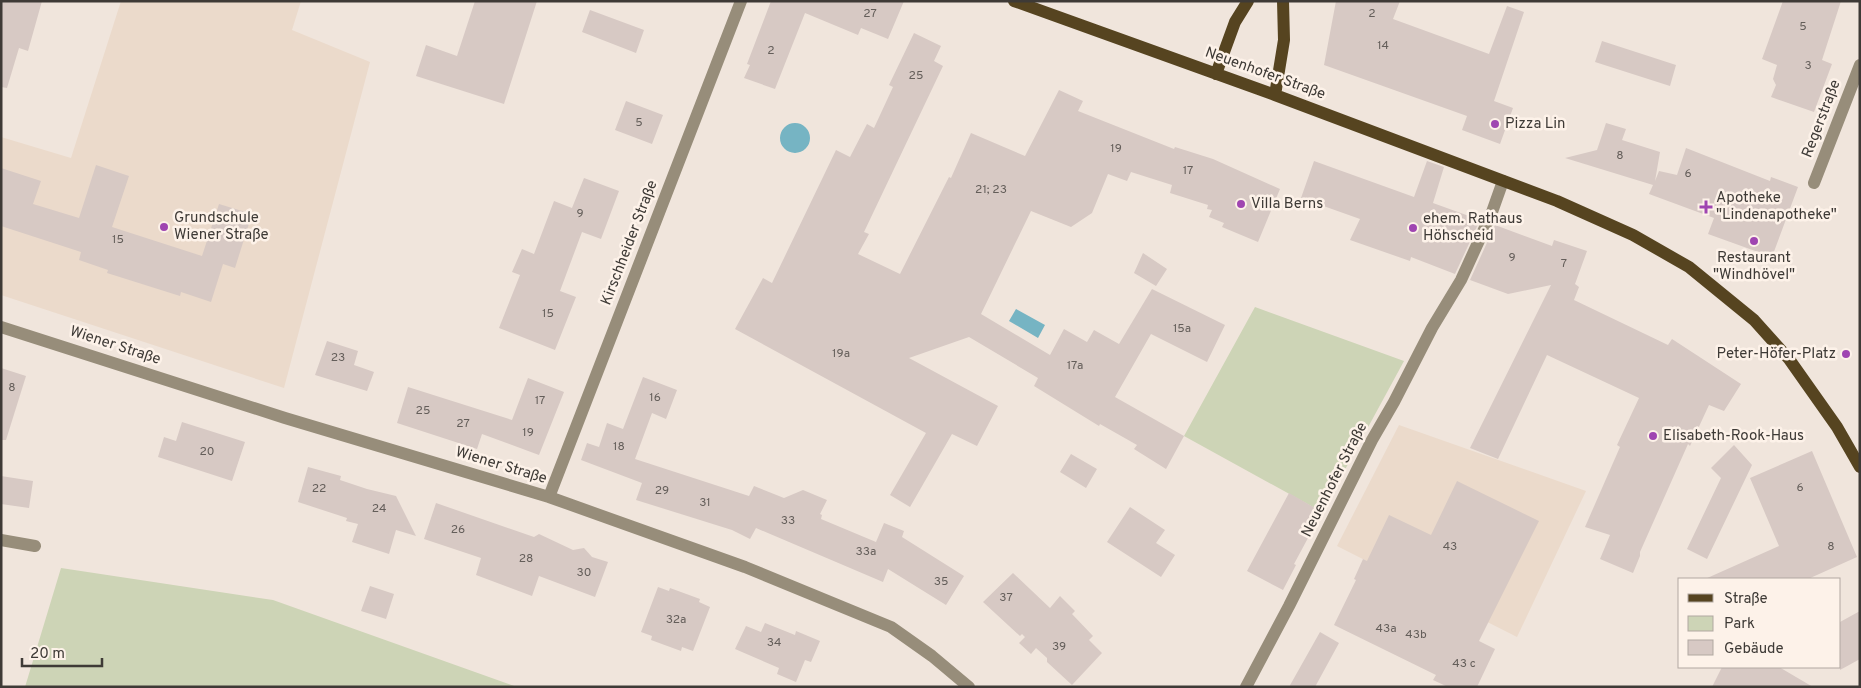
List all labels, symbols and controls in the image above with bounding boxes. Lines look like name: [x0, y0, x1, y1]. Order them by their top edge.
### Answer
house number: 27: [863, 6, 877, 22]
house number: 2: [1368, 6, 1376, 22]
house number: 5: [1799, 19, 1807, 35]
house number: 14: [1377, 38, 1389, 54]
house number: 2: [767, 43, 775, 59]
street label: Neuenhofer Straße: [1202, 43, 1328, 105]
house number: 3: [1804, 58, 1812, 74]
house number: 25: [909, 68, 923, 84]
street label: Regerstraße: [1798, 77, 1846, 161]
house number: 5: [635, 115, 643, 131]
place label: Pizza Lin: [1505, 115, 1565, 134]
marker: Pizza Lin: [1489, 118, 1501, 130]
house number: 19: [1110, 141, 1122, 157]
house number: 8: [1616, 148, 1624, 164]
house number: 17: [1183, 163, 1193, 179]
house number: 6: [1684, 166, 1692, 182]
street label: Kirschheider Straße: [597, 178, 663, 308]
house number: 21; 23: [975, 182, 1007, 198]
place label: Apotheke "Lindenapotheke": [1716, 189, 1837, 225]
place label: Villa Berns: [1251, 195, 1323, 214]
marker: Villa Berns: [1235, 198, 1247, 210]
marker: Apotheke "Lindenapotheke": [1700, 201, 1712, 213]
house number: 9: [576, 206, 584, 222]
place label: Grundschule Wiener Straße: [174, 209, 269, 245]
place label: ehem. Rathaus Höhscheid: [1423, 210, 1522, 246]
marker: Grundschule Wiener Straße: [158, 221, 170, 233]
marker: ehem. Rathaus Höhscheid: [1407, 222, 1419, 234]
house number: 15: [112, 232, 124, 248]
marker: Restaurant "Windhövel": [1748, 235, 1760, 247]
place label: Restaurant "Windhövel": [1713, 249, 1795, 285]
house number: 9: [1508, 250, 1516, 266]
house number: 7: [1561, 256, 1567, 272]
house number: 15: [542, 306, 554, 322]
house number: 15a: [1173, 321, 1191, 337]
street label: Wiener Straße: [67, 322, 163, 370]
place label: Peter-Höfer-Platz: [1716, 345, 1836, 364]
house number: 19a: [832, 346, 850, 362]
marker: Peter-Höfer-Platz: [1840, 348, 1852, 360]
house number: 23: [331, 350, 345, 366]
house number: 17a: [1067, 358, 1083, 374]
house number: 8: [8, 380, 16, 396]
house number: 16: [649, 390, 661, 406]
house number: 17: [535, 393, 545, 409]
house number: 25: [416, 403, 430, 419]
house number: 27: [456, 416, 470, 432]
street label: Neuenhofer Straße: [1298, 419, 1372, 541]
house number: 19: [522, 425, 534, 441]
place label: Elisabeth-Rook-Haus: [1663, 427, 1804, 446]
marker: Elisabeth-Rook-Haus: [1647, 430, 1659, 442]
house number: 18: [613, 439, 625, 455]
street label: Wiener Straße: [453, 443, 549, 489]
house number: 20: [199, 444, 215, 460]
house number: 6: [1796, 480, 1804, 496]
house number: 22: [312, 481, 326, 497]
house number: 29: [655, 483, 669, 499]
house number: 31: [699, 495, 711, 511]
house number: 24: [372, 501, 386, 517]
house number: 33: [781, 513, 795, 529]
house number: 26: [451, 522, 465, 538]
house number: 43: [1443, 539, 1457, 555]
house number: 8: [1827, 539, 1835, 555]
house number: 33a: [856, 544, 876, 560]
house number: 28: [519, 551, 533, 567]
house number: 30: [577, 565, 591, 581]
house number: 35: [934, 574, 948, 590]
legend: [1678, 578, 1841, 668]
house number: 37: [999, 590, 1013, 606]
text: Straße: [1724, 590, 1768, 609]
house number: 32a: [666, 612, 686, 628]
text: Park: [1724, 615, 1755, 634]
house number: 43a: [1375, 621, 1397, 637]
house number: 43b: [1405, 627, 1427, 643]
house number: 34: [767, 635, 781, 651]
scale bar: [22, 636, 102, 668]
house number: 39: [1052, 639, 1066, 655]
text: Gebäude: [1724, 640, 1784, 659]
text: 20 m: [30, 645, 65, 664]
house number: 43 c: [1452, 656, 1476, 672]

